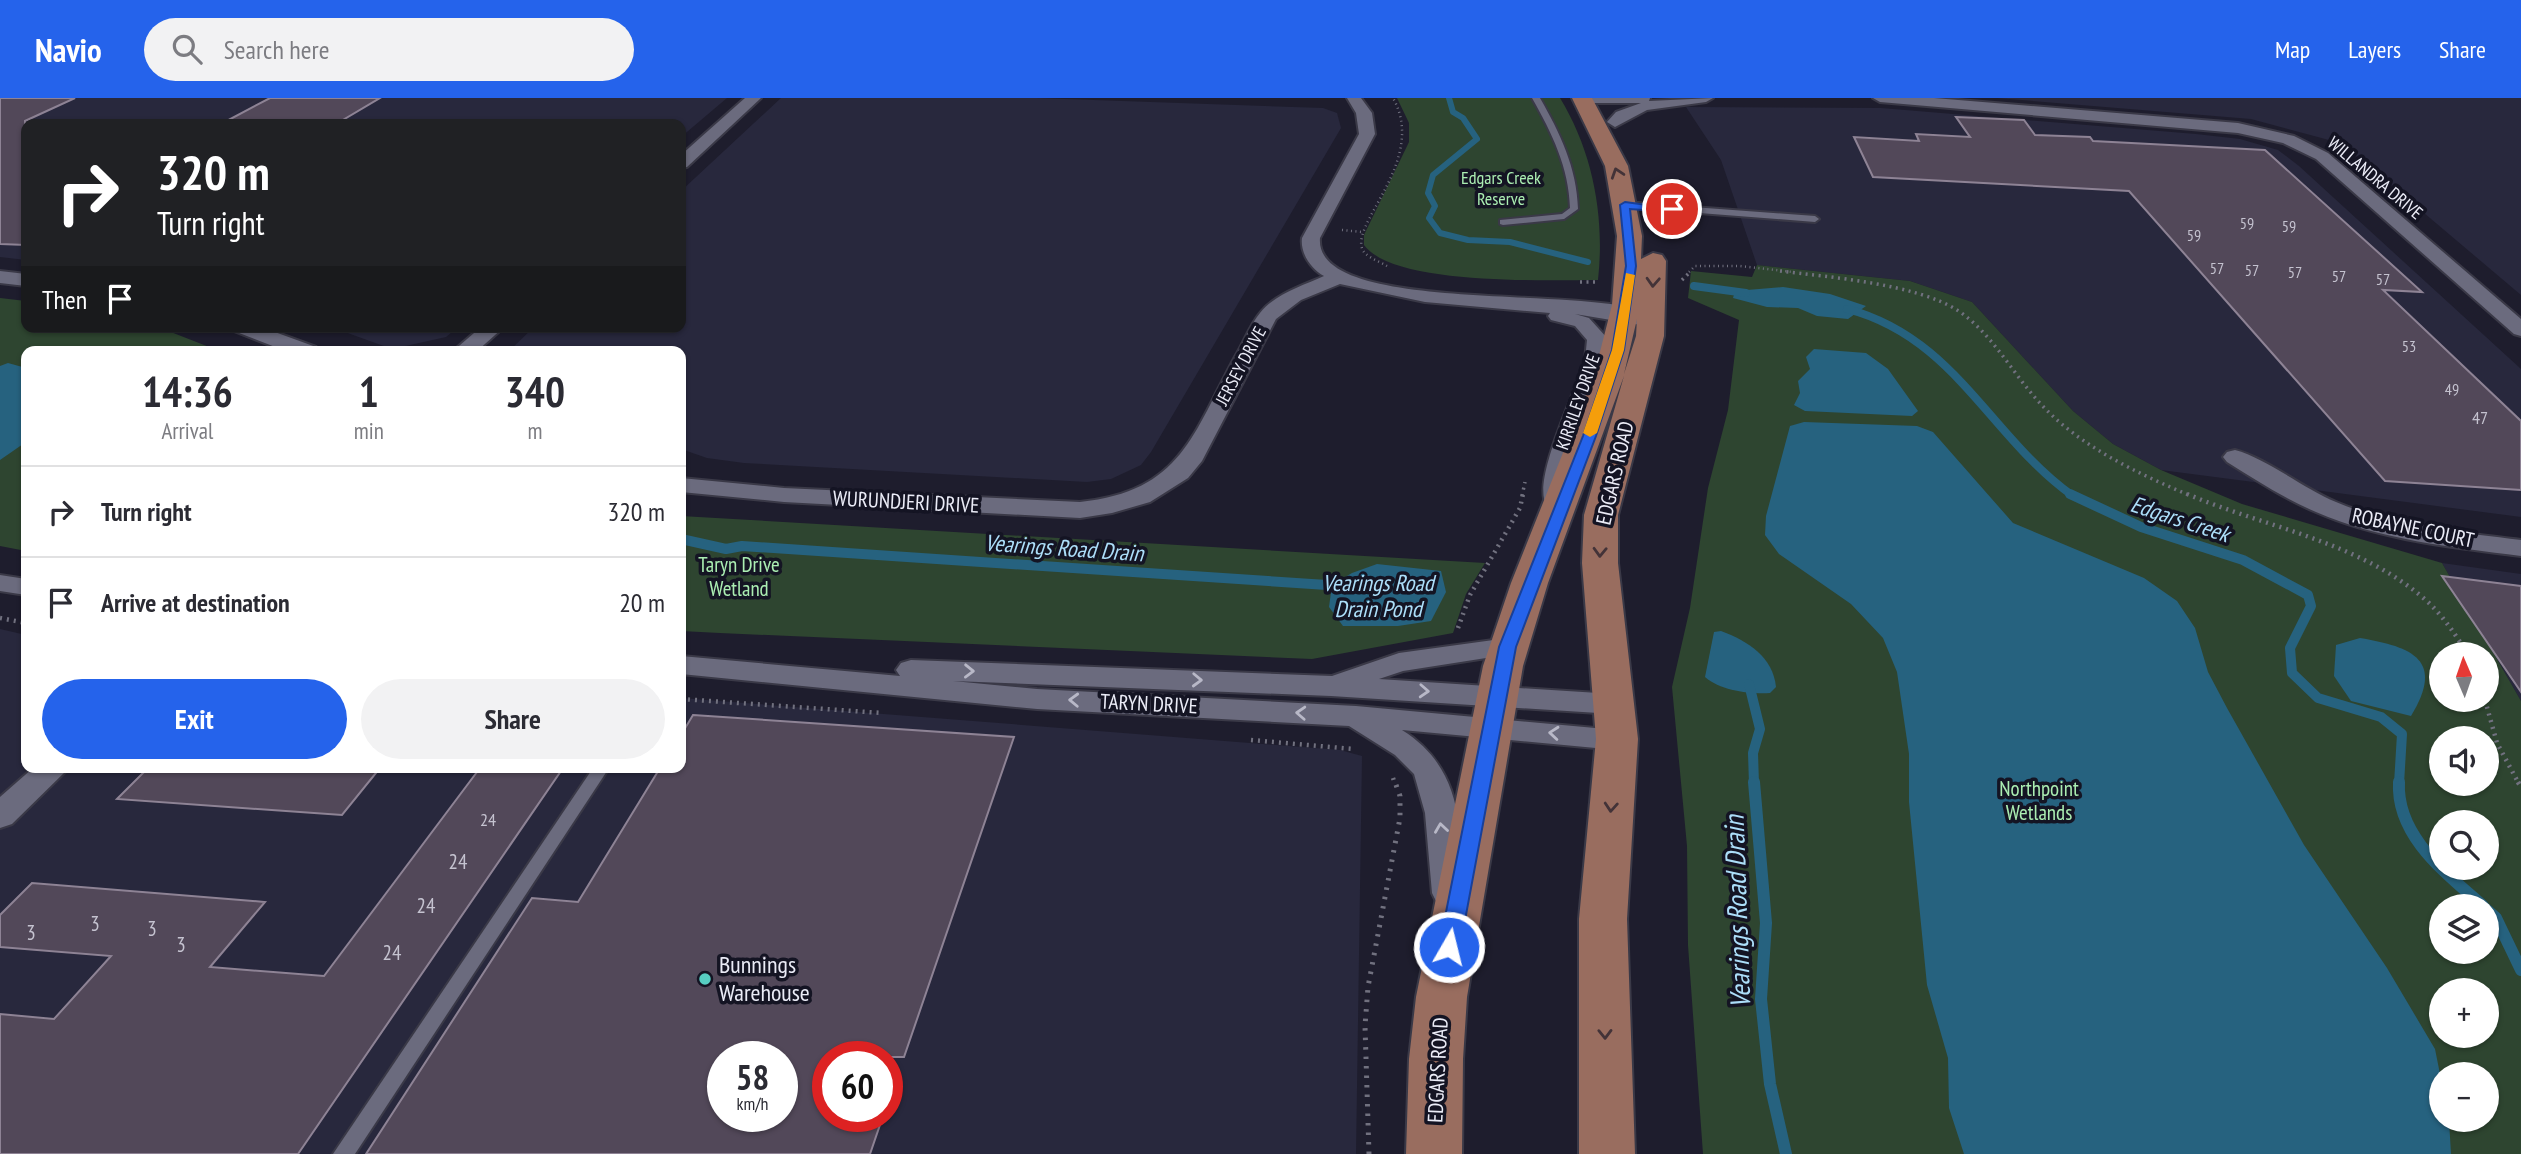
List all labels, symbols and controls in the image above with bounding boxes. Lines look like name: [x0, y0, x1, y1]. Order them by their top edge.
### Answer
search box: [144, 18, 634, 81]
text: Navio: [35, 28, 102, 71]
icon: search: [168, 30, 206, 68]
text: Search here: [224, 33, 329, 66]
text: Map: [2275, 34, 2310, 65]
text: Layers: [2348, 34, 2401, 65]
text: Share: [2439, 34, 2486, 65]
street label: WILLANDRA DRIVE: [2323, 131, 2428, 224]
text: 320 m: [157, 140, 270, 204]
icon: right: [42, 147, 133, 238]
park label: Edgars Creek Reserve: [1461, 166, 1541, 210]
one-way arrow: [1610, 167, 1625, 179]
pin: [1642, 179, 1702, 239]
icon: arrive: [1653, 190, 1691, 228]
text: Turn right: [157, 202, 265, 244]
house number: 59: [2240, 213, 2254, 233]
house number: 59: [2282, 216, 2296, 236]
house number: 59: [2187, 225, 2201, 245]
house number: 57: [2210, 258, 2224, 278]
house number: 57: [2245, 260, 2259, 280]
house number: 57: [2288, 262, 2302, 282]
house number: 57: [2332, 266, 2346, 286]
house number: 57: [2376, 269, 2390, 289]
one-way arrow: [1646, 277, 1661, 288]
icon: arrive: [101, 280, 139, 318]
text: Then: [42, 283, 87, 316]
street label: JERSEY DRIVE: [1210, 322, 1271, 410]
house number: 53: [2402, 336, 2416, 356]
street label: KIRRILEY DRIVE: [1550, 351, 1605, 453]
text: 14:36: [142, 364, 233, 419]
text: 1: [359, 364, 379, 419]
text: 340: [505, 364, 565, 419]
house number: 49: [2445, 379, 2459, 399]
house number: 47: [2472, 406, 2488, 429]
text: Arrival: [161, 416, 213, 445]
text: min: [354, 416, 384, 445]
text: m: [527, 416, 542, 445]
street label: EDGARS ROAD: [1590, 419, 1640, 527]
street label: WURUNDJERI DRIVE: [832, 484, 980, 519]
water label: Edgars Creek: [2127, 489, 2236, 549]
icon: right: [42, 493, 80, 531]
text: Turn right: [101, 495, 192, 528]
text: 320 m: [607, 495, 665, 528]
street label: ROBAYNE COURT: [2350, 501, 2477, 554]
water label: Vearings Road Drain: [984, 527, 1146, 568]
one-way arrow: [1593, 547, 1608, 558]
park label: Taryn Drive Wetland: [698, 551, 780, 602]
water label: Vearings Road Drain Pond: [1322, 568, 1437, 623]
icon: arrive: [42, 584, 80, 622]
text: Arrive at destination: [101, 586, 290, 619]
text: 20 m: [619, 586, 665, 619]
north arrow: [2429, 642, 2499, 712]
map controls: [2429, 642, 2499, 1132]
one-way arrow: [964, 664, 975, 679]
one-way arrow: [1192, 672, 1203, 687]
button: Exit: [42, 679, 347, 759]
button: Share: [361, 679, 665, 759]
one-way arrow: [1419, 683, 1430, 698]
street label: TARYN DRIVE: [1100, 687, 1198, 720]
one-way arrow: [1068, 693, 1079, 708]
one-way arrow: [1295, 706, 1306, 721]
one-way arrow: [1548, 726, 1560, 741]
button: sound: [2429, 726, 2499, 796]
park label: Northpoint Wetlands: [1999, 775, 2079, 826]
one-way arrow: [1604, 802, 1619, 813]
house number: 24: [480, 808, 496, 831]
button: search: [2429, 810, 2499, 880]
water label: Vearings Road Drain: [1715, 813, 1758, 1009]
one-way arrow: [1433, 822, 1448, 834]
house number: 24: [449, 848, 468, 875]
house number: 24: [417, 892, 436, 919]
button: layers: [2429, 894, 2499, 964]
house number: 3: [90, 910, 100, 937]
position arrow: [1412, 910, 1486, 984]
house number: 3: [147, 915, 157, 942]
house number: 3: [26, 919, 36, 946]
house number: 3: [176, 931, 186, 958]
house number: 24: [383, 939, 402, 966]
place label: Bunnings Warehouse: [719, 949, 810, 1008]
marker: Bunnings Warehouse: [697, 971, 713, 987]
button: +: [2429, 978, 2499, 1048]
street label: EDGARS ROAD: [1421, 1017, 1454, 1123]
one-way arrow: [1597, 1029, 1612, 1040]
speed limit sign: 60: [812, 1041, 903, 1132]
text: 58: [736, 1054, 769, 1100]
button: −: [2429, 1062, 2499, 1132]
text: km/h: [737, 1092, 768, 1115]

